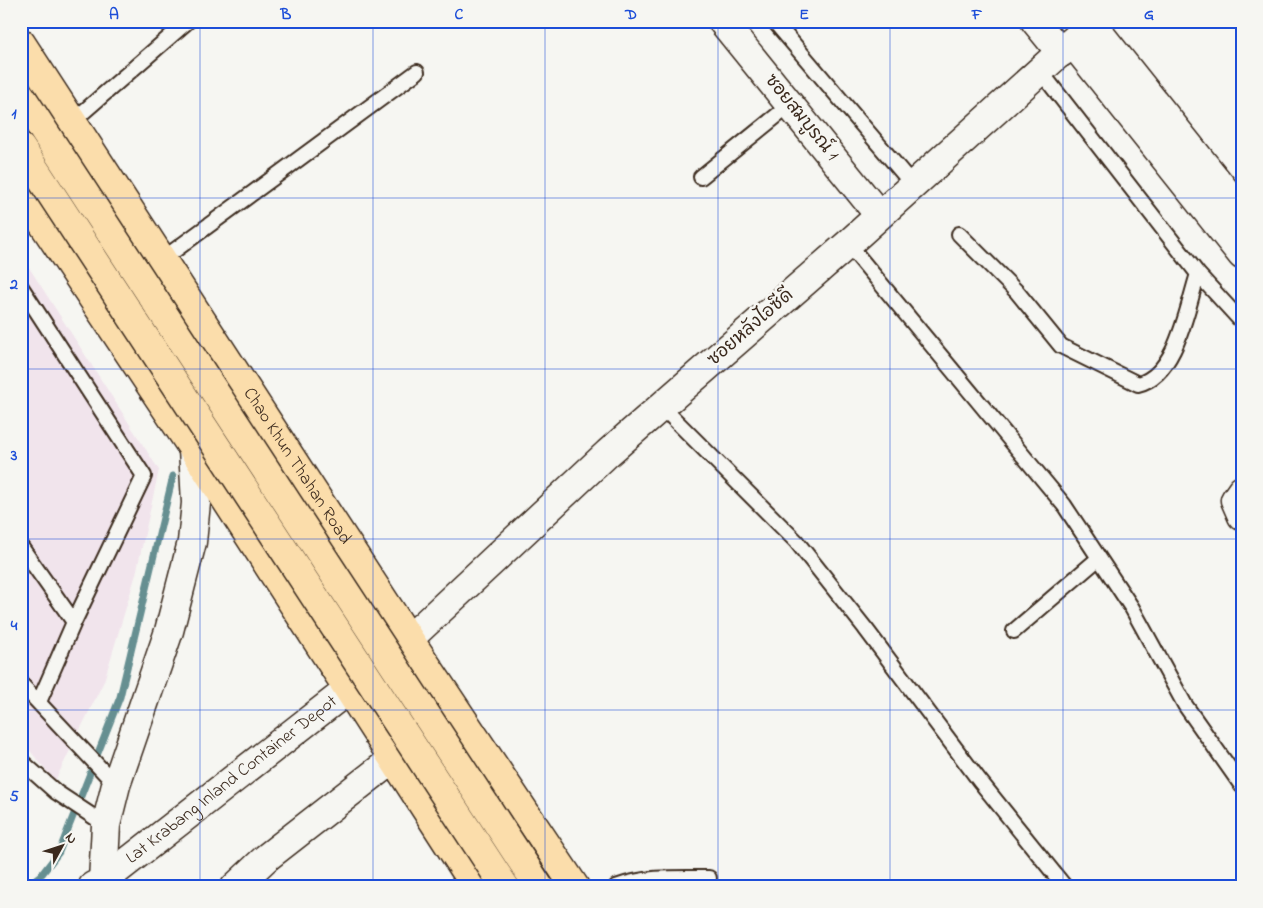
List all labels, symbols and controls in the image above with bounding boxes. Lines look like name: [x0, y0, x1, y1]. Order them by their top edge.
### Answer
text: A: [109, 3, 119, 27]
text: B: [280, 3, 292, 27]
text: C: [455, 3, 464, 27]
text: D: [624, 3, 637, 27]
text: E: [799, 3, 809, 27]
text: F: [971, 3, 983, 27]
text: G: [1144, 3, 1154, 27]
street label: ซอยสมบูรณ์ 1: [758, 68, 846, 167]
text: 1: [11, 102, 17, 126]
text: 2: [9, 273, 18, 297]
street label: ซอยหลังไอซีดี: [701, 282, 800, 373]
street label: Chao Khun Thahan Road: [236, 383, 357, 550]
text: 3: [10, 444, 18, 468]
text: 4: [10, 614, 18, 638]
street label: Lat Krabang Inland Container Depot: [121, 689, 343, 871]
text: 5: [9, 785, 19, 809]
north arrow: [38, 820, 88, 870]
text: N: [60, 828, 82, 849]

